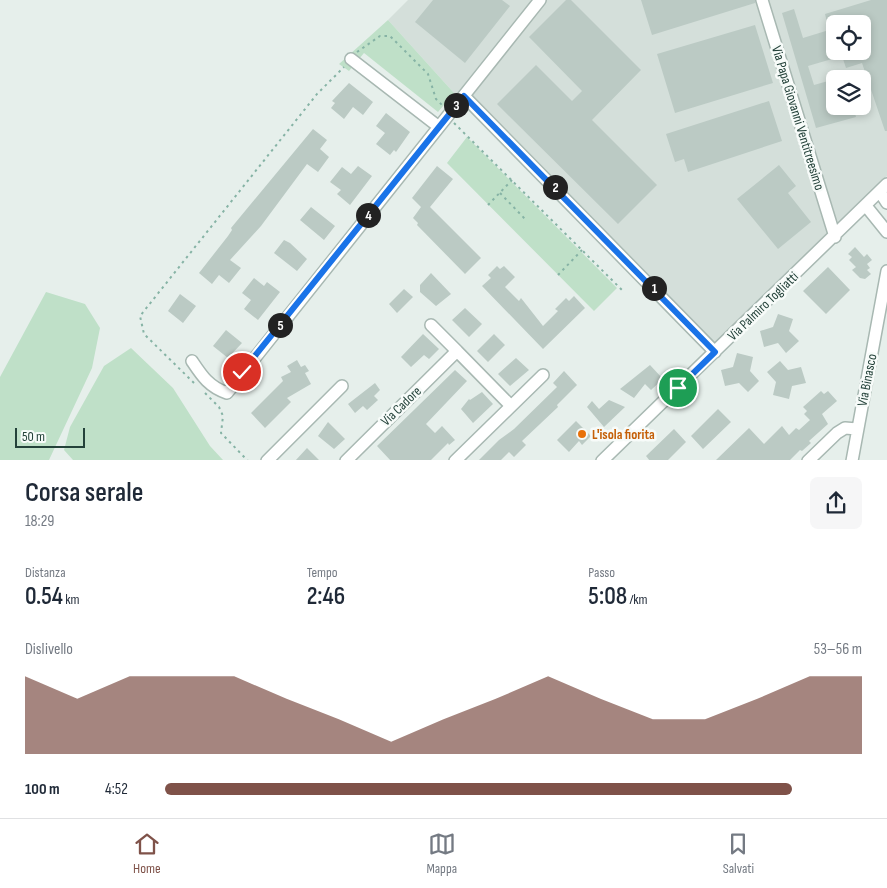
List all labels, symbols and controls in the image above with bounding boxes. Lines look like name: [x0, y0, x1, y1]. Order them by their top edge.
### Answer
map controls: [826, 15, 871, 115]
button: locate: [826, 15, 871, 60]
street label: Via Papa Giovanni Ventitreesimo: [768, 44, 828, 192]
button: layers: [826, 70, 871, 115]
pin: 3: [444, 92, 468, 118]
text: 3: [453, 97, 460, 114]
pin: 2: [542, 174, 568, 200]
text: 2: [552, 179, 559, 196]
pin: 4: [356, 202, 380, 228]
text: 4: [365, 207, 372, 224]
street label: Via Palmiro Togliatti: [724, 268, 802, 344]
pin: 1: [642, 276, 666, 300]
text: 1: [652, 280, 657, 297]
pin: 5: [268, 312, 292, 338]
text: 5: [277, 317, 284, 334]
pin: [221, 351, 263, 393]
street label: Via Binasco: [854, 352, 880, 408]
icon: check: [228, 358, 256, 386]
pin: [657, 367, 699, 409]
icon: arrive: [664, 374, 692, 402]
street label: Via Cadore: [377, 383, 425, 429]
scale bar: [15, 426, 85, 449]
place label: L'isola fiorita: [592, 426, 655, 443]
text: 50 m: [22, 428, 45, 445]
marker: L'isola fiorita: [576, 428, 588, 440]
text: Corsa serale: [25, 476, 143, 509]
button: share: [810, 477, 862, 529]
text: 18:29: [25, 512, 54, 531]
text: Distanza: [25, 564, 66, 581]
text: Tempo: [307, 564, 338, 581]
text: Passo: [588, 564, 615, 581]
text: 0.54: [25, 581, 63, 612]
text: 2:46: [307, 581, 345, 612]
text: 5:08: [588, 581, 627, 612]
text: km: [63, 591, 80, 608]
text: /km: [627, 591, 648, 608]
text: Dislivello: [25, 640, 73, 659]
text: 53–56 m: [814, 640, 862, 659]
text: 100 m: [25, 780, 60, 799]
text: 4:52: [105, 780, 128, 799]
tab: Home: [133, 830, 161, 877]
tab: Mappa: [426, 830, 457, 877]
tab: Salvati: [723, 830, 754, 877]

